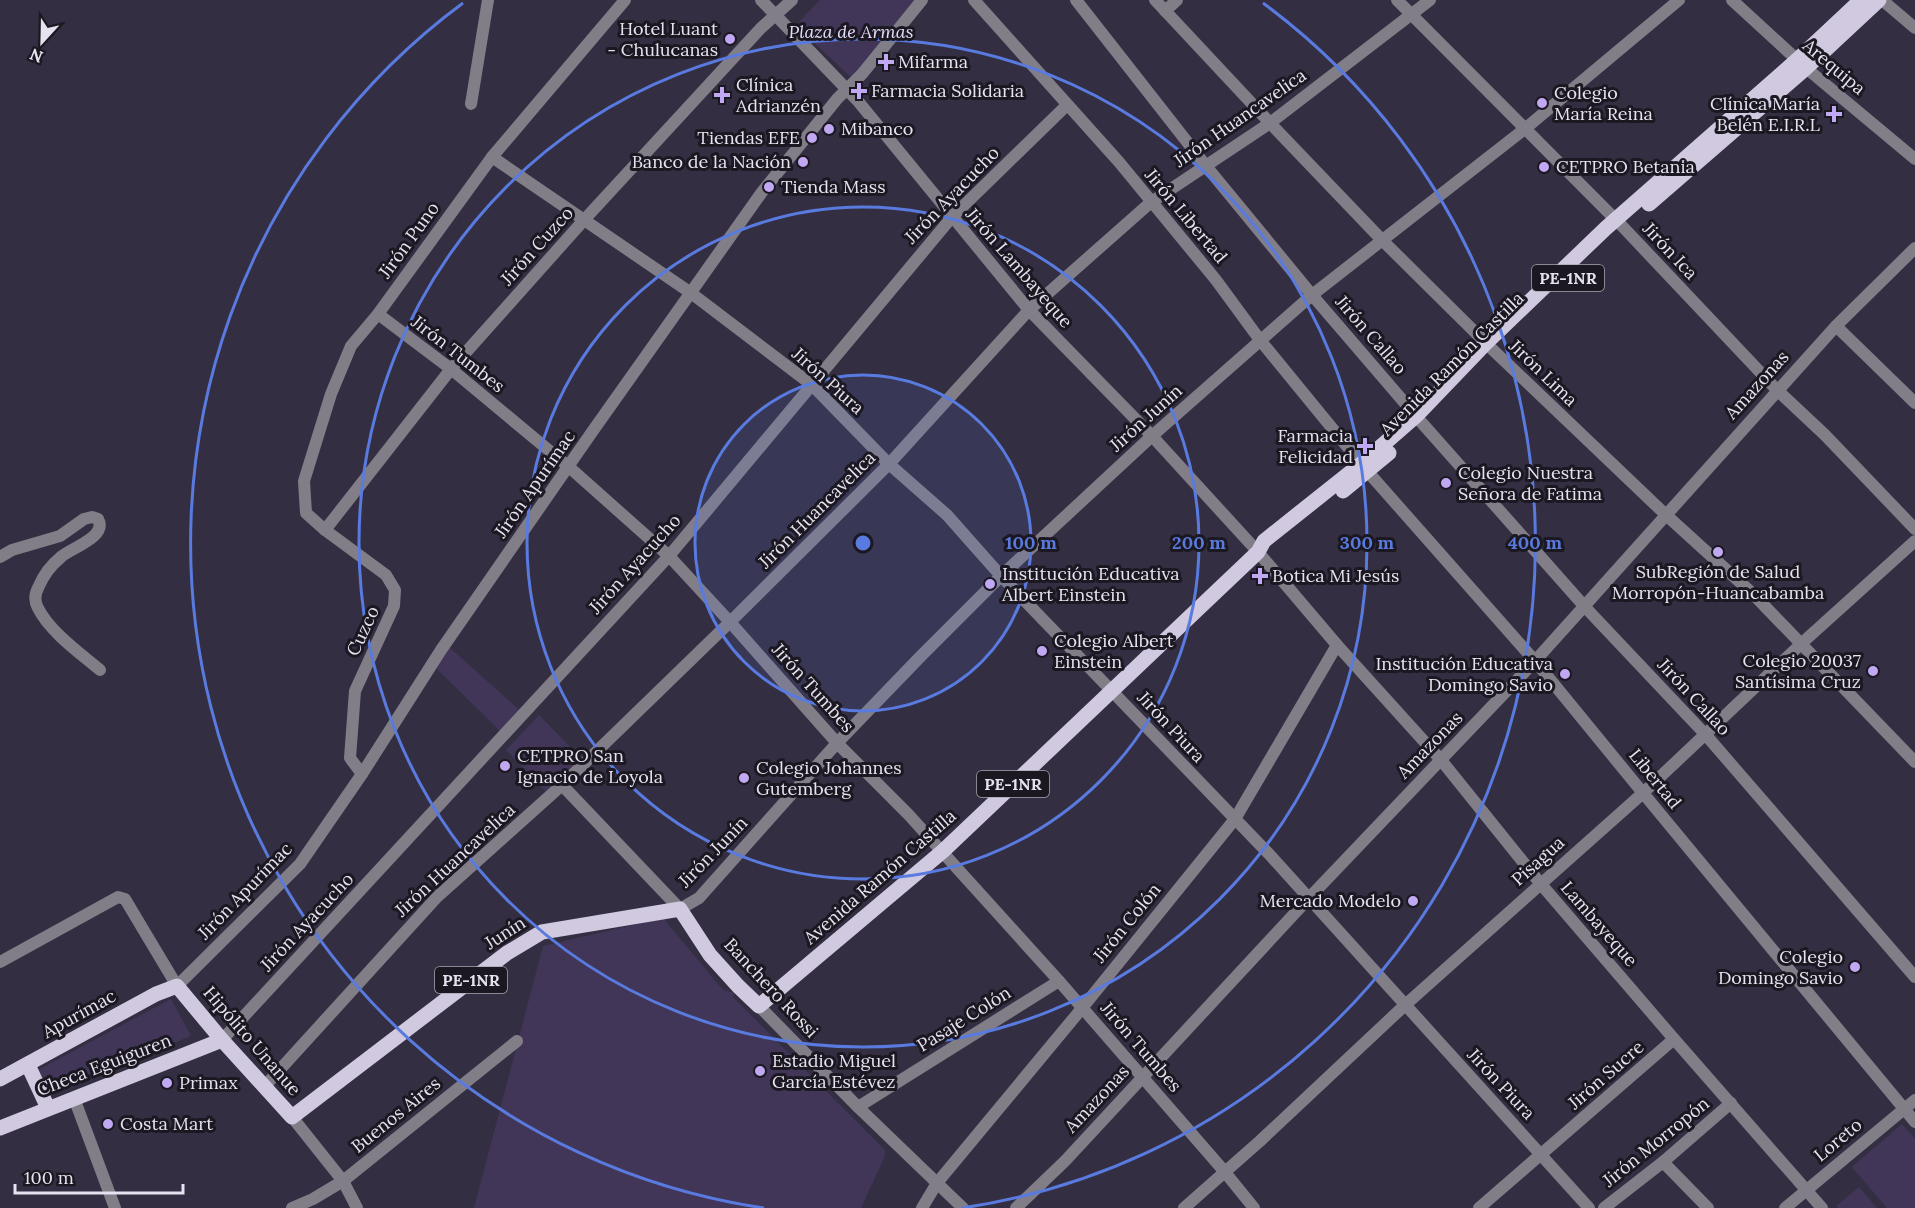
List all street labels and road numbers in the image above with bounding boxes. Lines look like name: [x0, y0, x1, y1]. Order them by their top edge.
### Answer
street label: Arequipa: [1798, 33, 1870, 99]
street label: Jirón Huancavelica: [1168, 63, 1310, 172]
street label: Jirón Ayacucho: [899, 141, 1004, 249]
street label: Jirón Libertad: [1140, 163, 1233, 268]
street label: Jirón Puno: [373, 197, 444, 283]
street label: Jirón Cuzco: [495, 202, 578, 291]
street label: Jirón Lambayeque: [960, 202, 1078, 332]
street label: Jirón Ica: [1637, 216, 1703, 284]
road number: PE-1NR: [1532, 265, 1604, 291]
street label: Avenida Ramón Castilla: [1374, 287, 1529, 441]
street label: Jirón Callao: [1330, 290, 1412, 379]
street label: Jirón Tumbes: [406, 309, 510, 397]
street label: Jirón Lima: [1504, 334, 1582, 411]
street label: Jirón Piura: [787, 342, 869, 419]
street label: Amazonas: [1719, 345, 1794, 425]
street label: Jirón Junín: [1104, 379, 1187, 457]
street label: Jirón Apurímac: [488, 425, 580, 543]
street label: Jirón Huancavelica: [752, 446, 880, 574]
street label: Jirón Ayacucho: [583, 509, 686, 619]
street label: Cuzco: [341, 602, 384, 659]
street label: Jirón Tumbes: [767, 638, 859, 737]
street label: Jirón Callao: [1652, 653, 1736, 740]
street label: Jirón Piura: [1132, 685, 1210, 767]
street label: Amazonas: [1391, 706, 1467, 784]
street label: Libertad: [1624, 744, 1687, 814]
road number: PE-1NR: [977, 771, 1049, 797]
street label: Jirón Huancavelica: [389, 798, 520, 922]
street label: Avenida Ramón Castilla: [798, 804, 961, 950]
street label: Jirón Junín: [672, 811, 752, 893]
street label: Pisagua: [1506, 831, 1569, 890]
street label: Jirón Apurímac: [192, 837, 297, 945]
street label: Jirón Ayacucho: [254, 868, 358, 977]
street label: Lambayeque: [1556, 876, 1643, 971]
street label: Jirón Colón: [1087, 878, 1166, 968]
street label: Junín: [479, 911, 530, 955]
street label: Banchero Rossi: [719, 933, 823, 1042]
road number: PE-1NR: [435, 967, 507, 993]
street label: Hipólito Unanue: [198, 981, 306, 1100]
street label: Pasaje Colón: [913, 981, 1015, 1057]
street label: Apurímac: [37, 984, 120, 1044]
street label: Jirón Tumbes: [1095, 996, 1187, 1097]
street label: Checa Eguiguren: [33, 1028, 175, 1101]
street label: Jirón Sucre: [1562, 1035, 1649, 1115]
street label: Jirón Piura: [1462, 1042, 1540, 1124]
street label: Amazonas: [1059, 1060, 1134, 1138]
street label: Buenos Aires: [346, 1072, 445, 1158]
street label: Jirón Morropón: [1597, 1091, 1714, 1192]
street label: Loreto: [1809, 1113, 1866, 1166]

